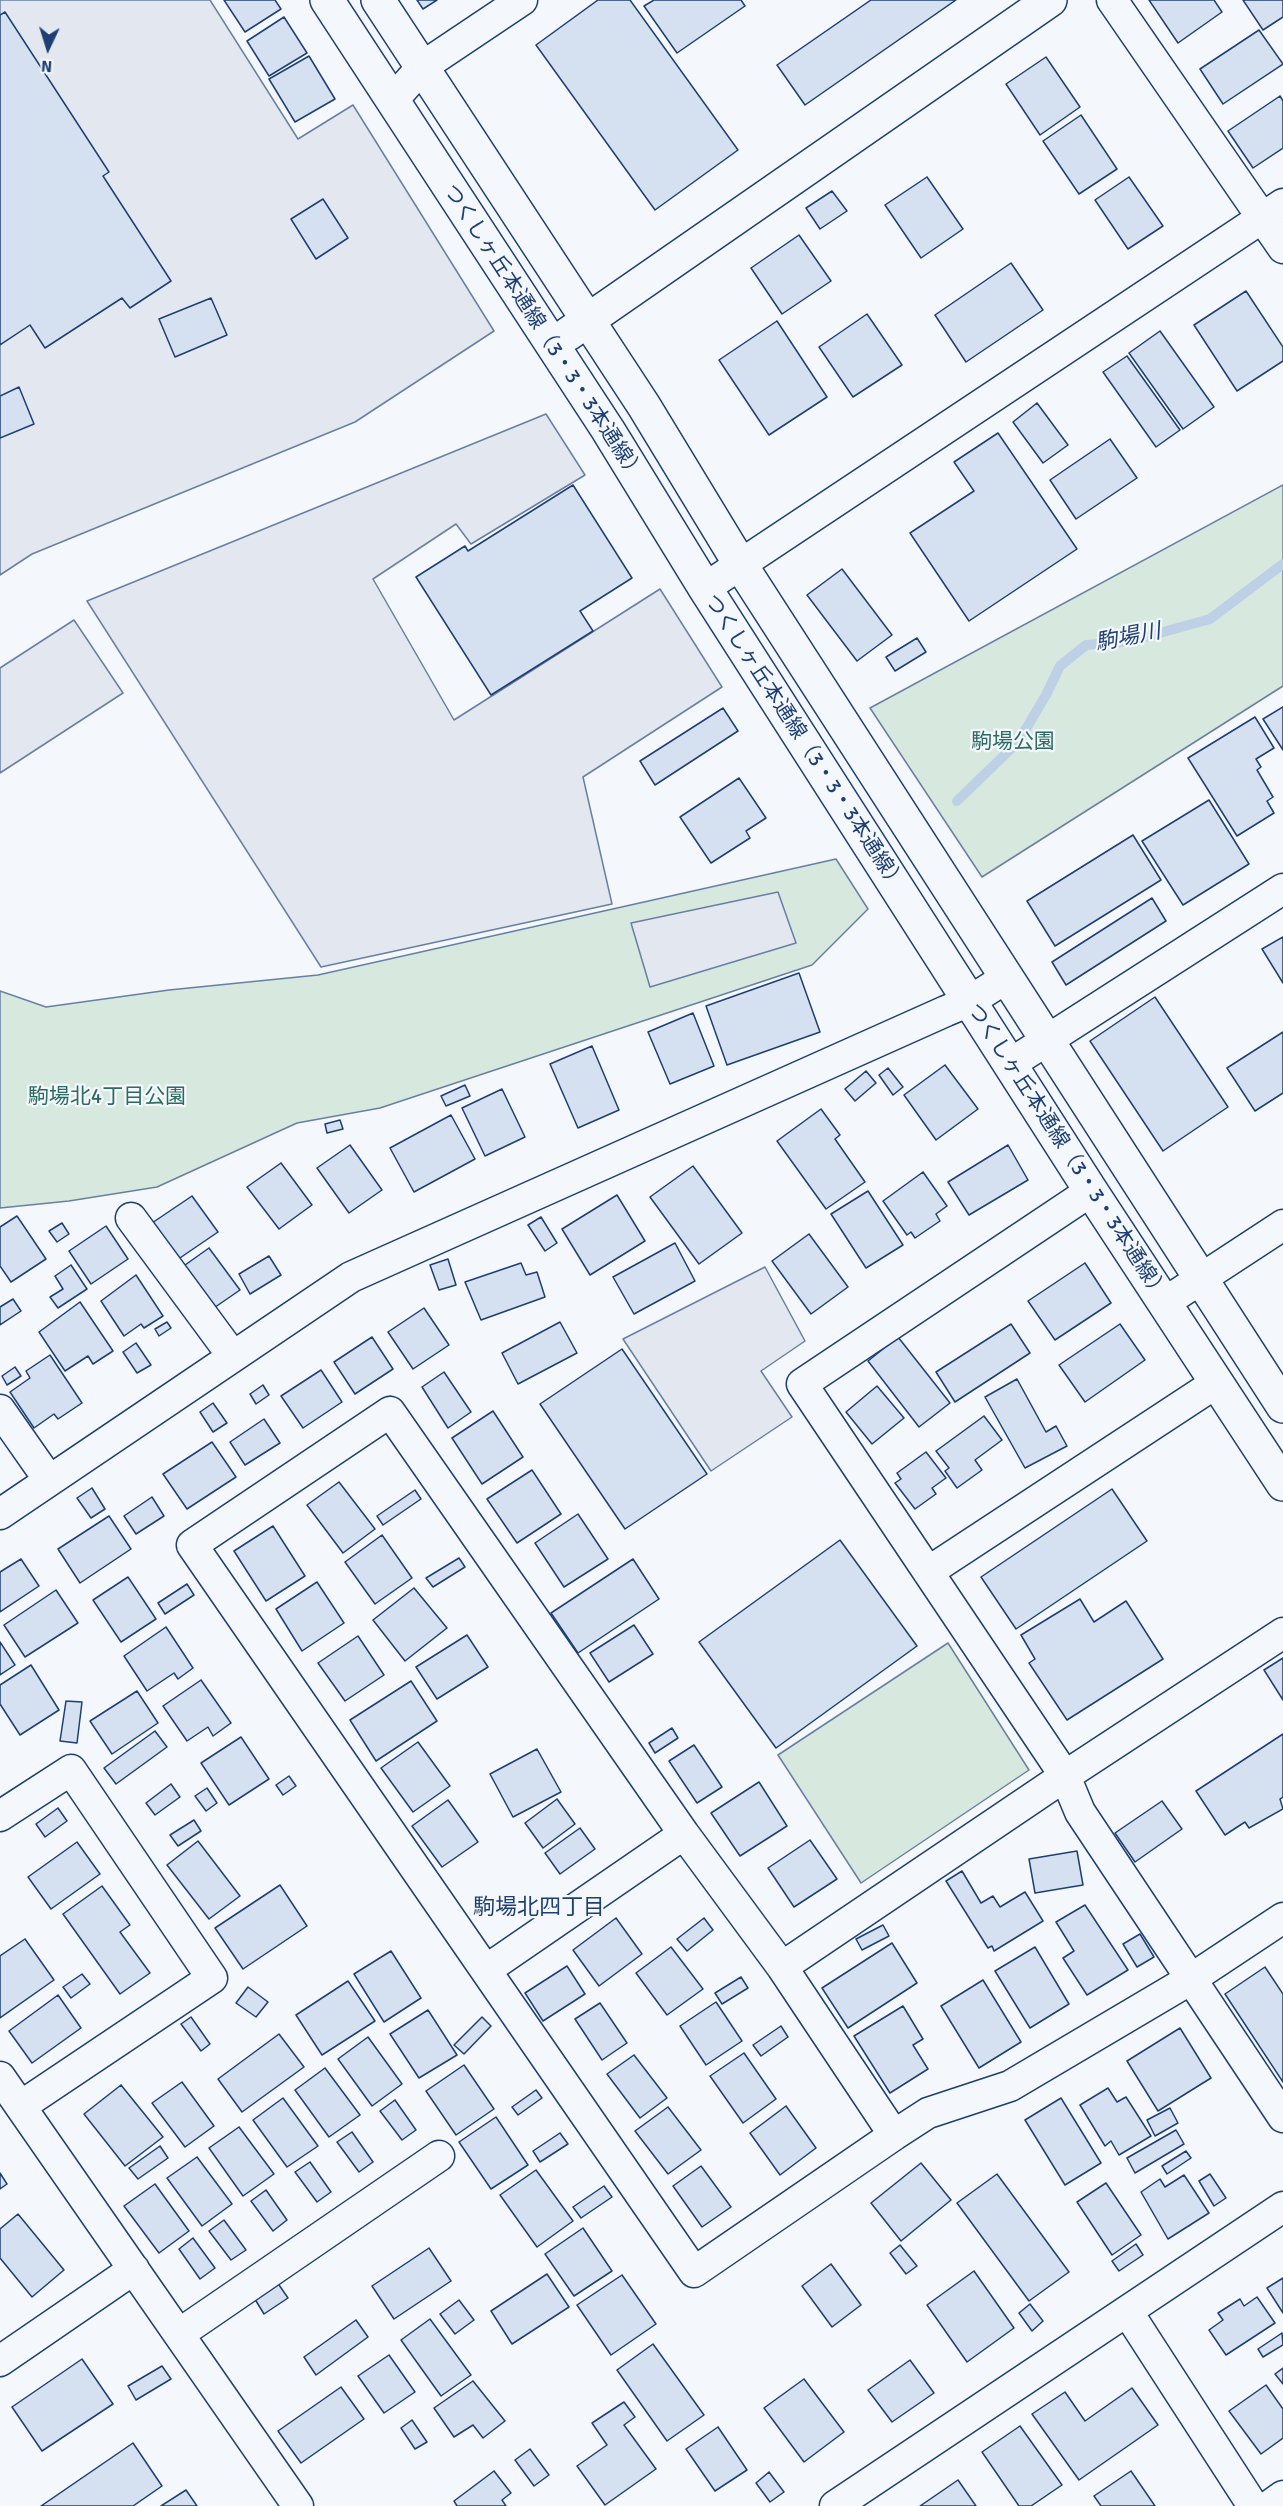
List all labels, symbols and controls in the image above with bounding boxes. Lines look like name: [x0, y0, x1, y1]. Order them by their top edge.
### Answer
north arrow: [18, 18, 78, 78]
text: N: [40, 56, 53, 76]
street label: つくしヶ丘本通線（3・3・3本通線）: [437, 180, 649, 486]
street label: つくしヶ丘本通線（3・3・3本通線）: [698, 590, 910, 896]
water label: 駒場川: [1093, 619, 1163, 657]
park label: 駒場公園: [971, 729, 1055, 755]
street label: つくしヶ丘本通線（3・3・3本通線）: [961, 999, 1173, 1305]
park label: 駒場北4丁目公園: [28, 1084, 186, 1110]
district label: 駒場北四丁目: [473, 1895, 605, 1921]

